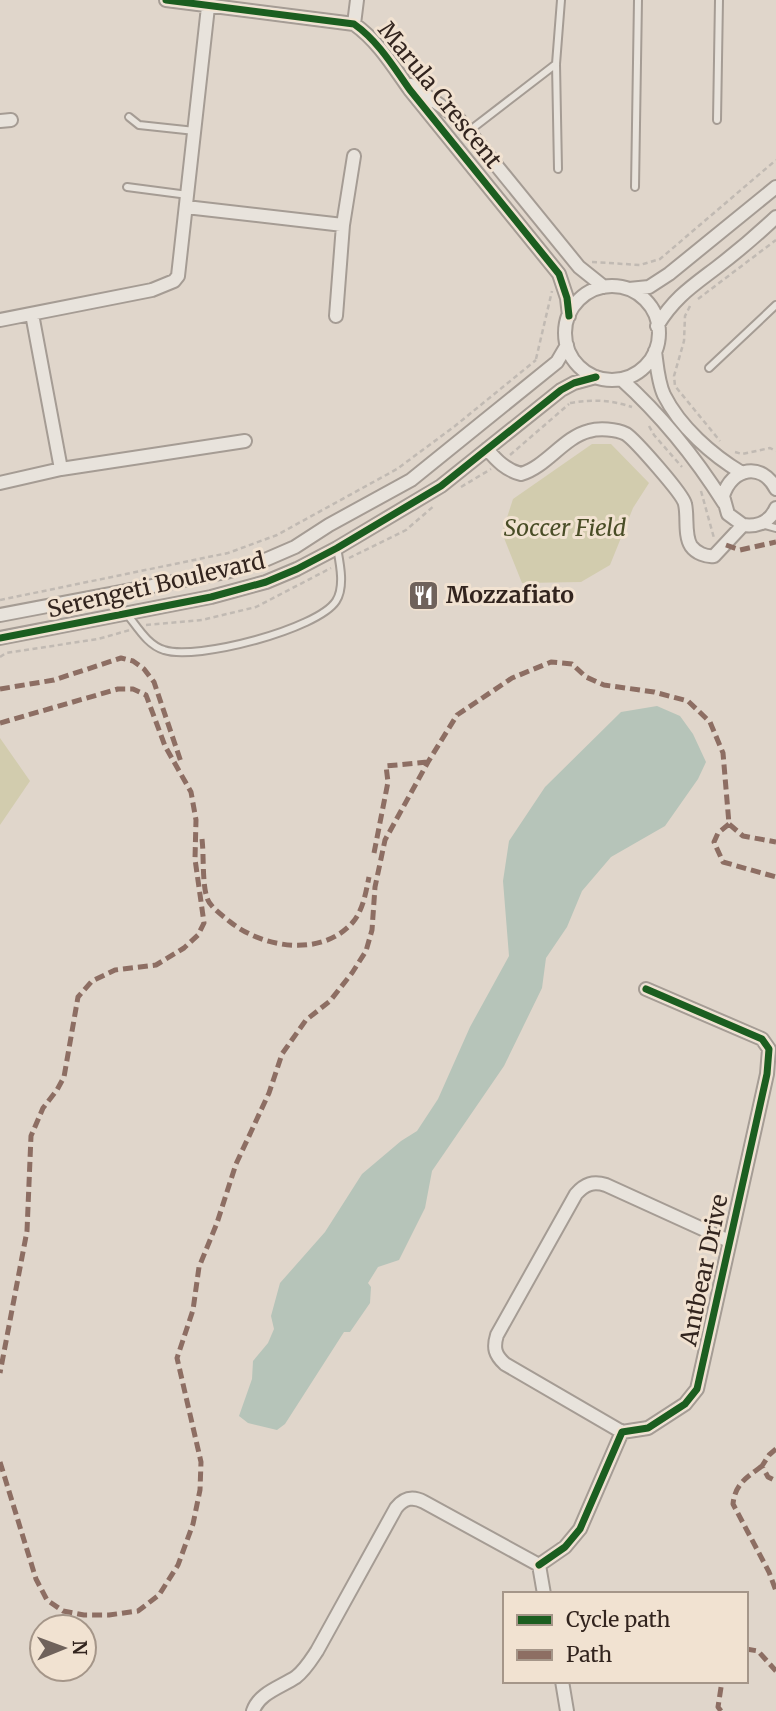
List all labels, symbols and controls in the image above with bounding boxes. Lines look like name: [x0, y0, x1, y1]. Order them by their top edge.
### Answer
street label: Marula Crescent: [372, 16, 508, 174]
park label: Soccer Field: [504, 513, 627, 542]
street label: Serengeti Boulevard: [44, 545, 268, 624]
restaurant icon: Mozzafiato: [406, 578, 440, 612]
place label: Mozzafiato: [446, 580, 574, 609]
street label: Antbear Drive: [673, 1192, 734, 1349]
legend: [503, 1592, 748, 1683]
text: Cycle path: [566, 1606, 670, 1633]
north arrow: [28, 1613, 98, 1683]
text: N: [68, 1640, 92, 1655]
text: Path: [566, 1641, 612, 1668]

